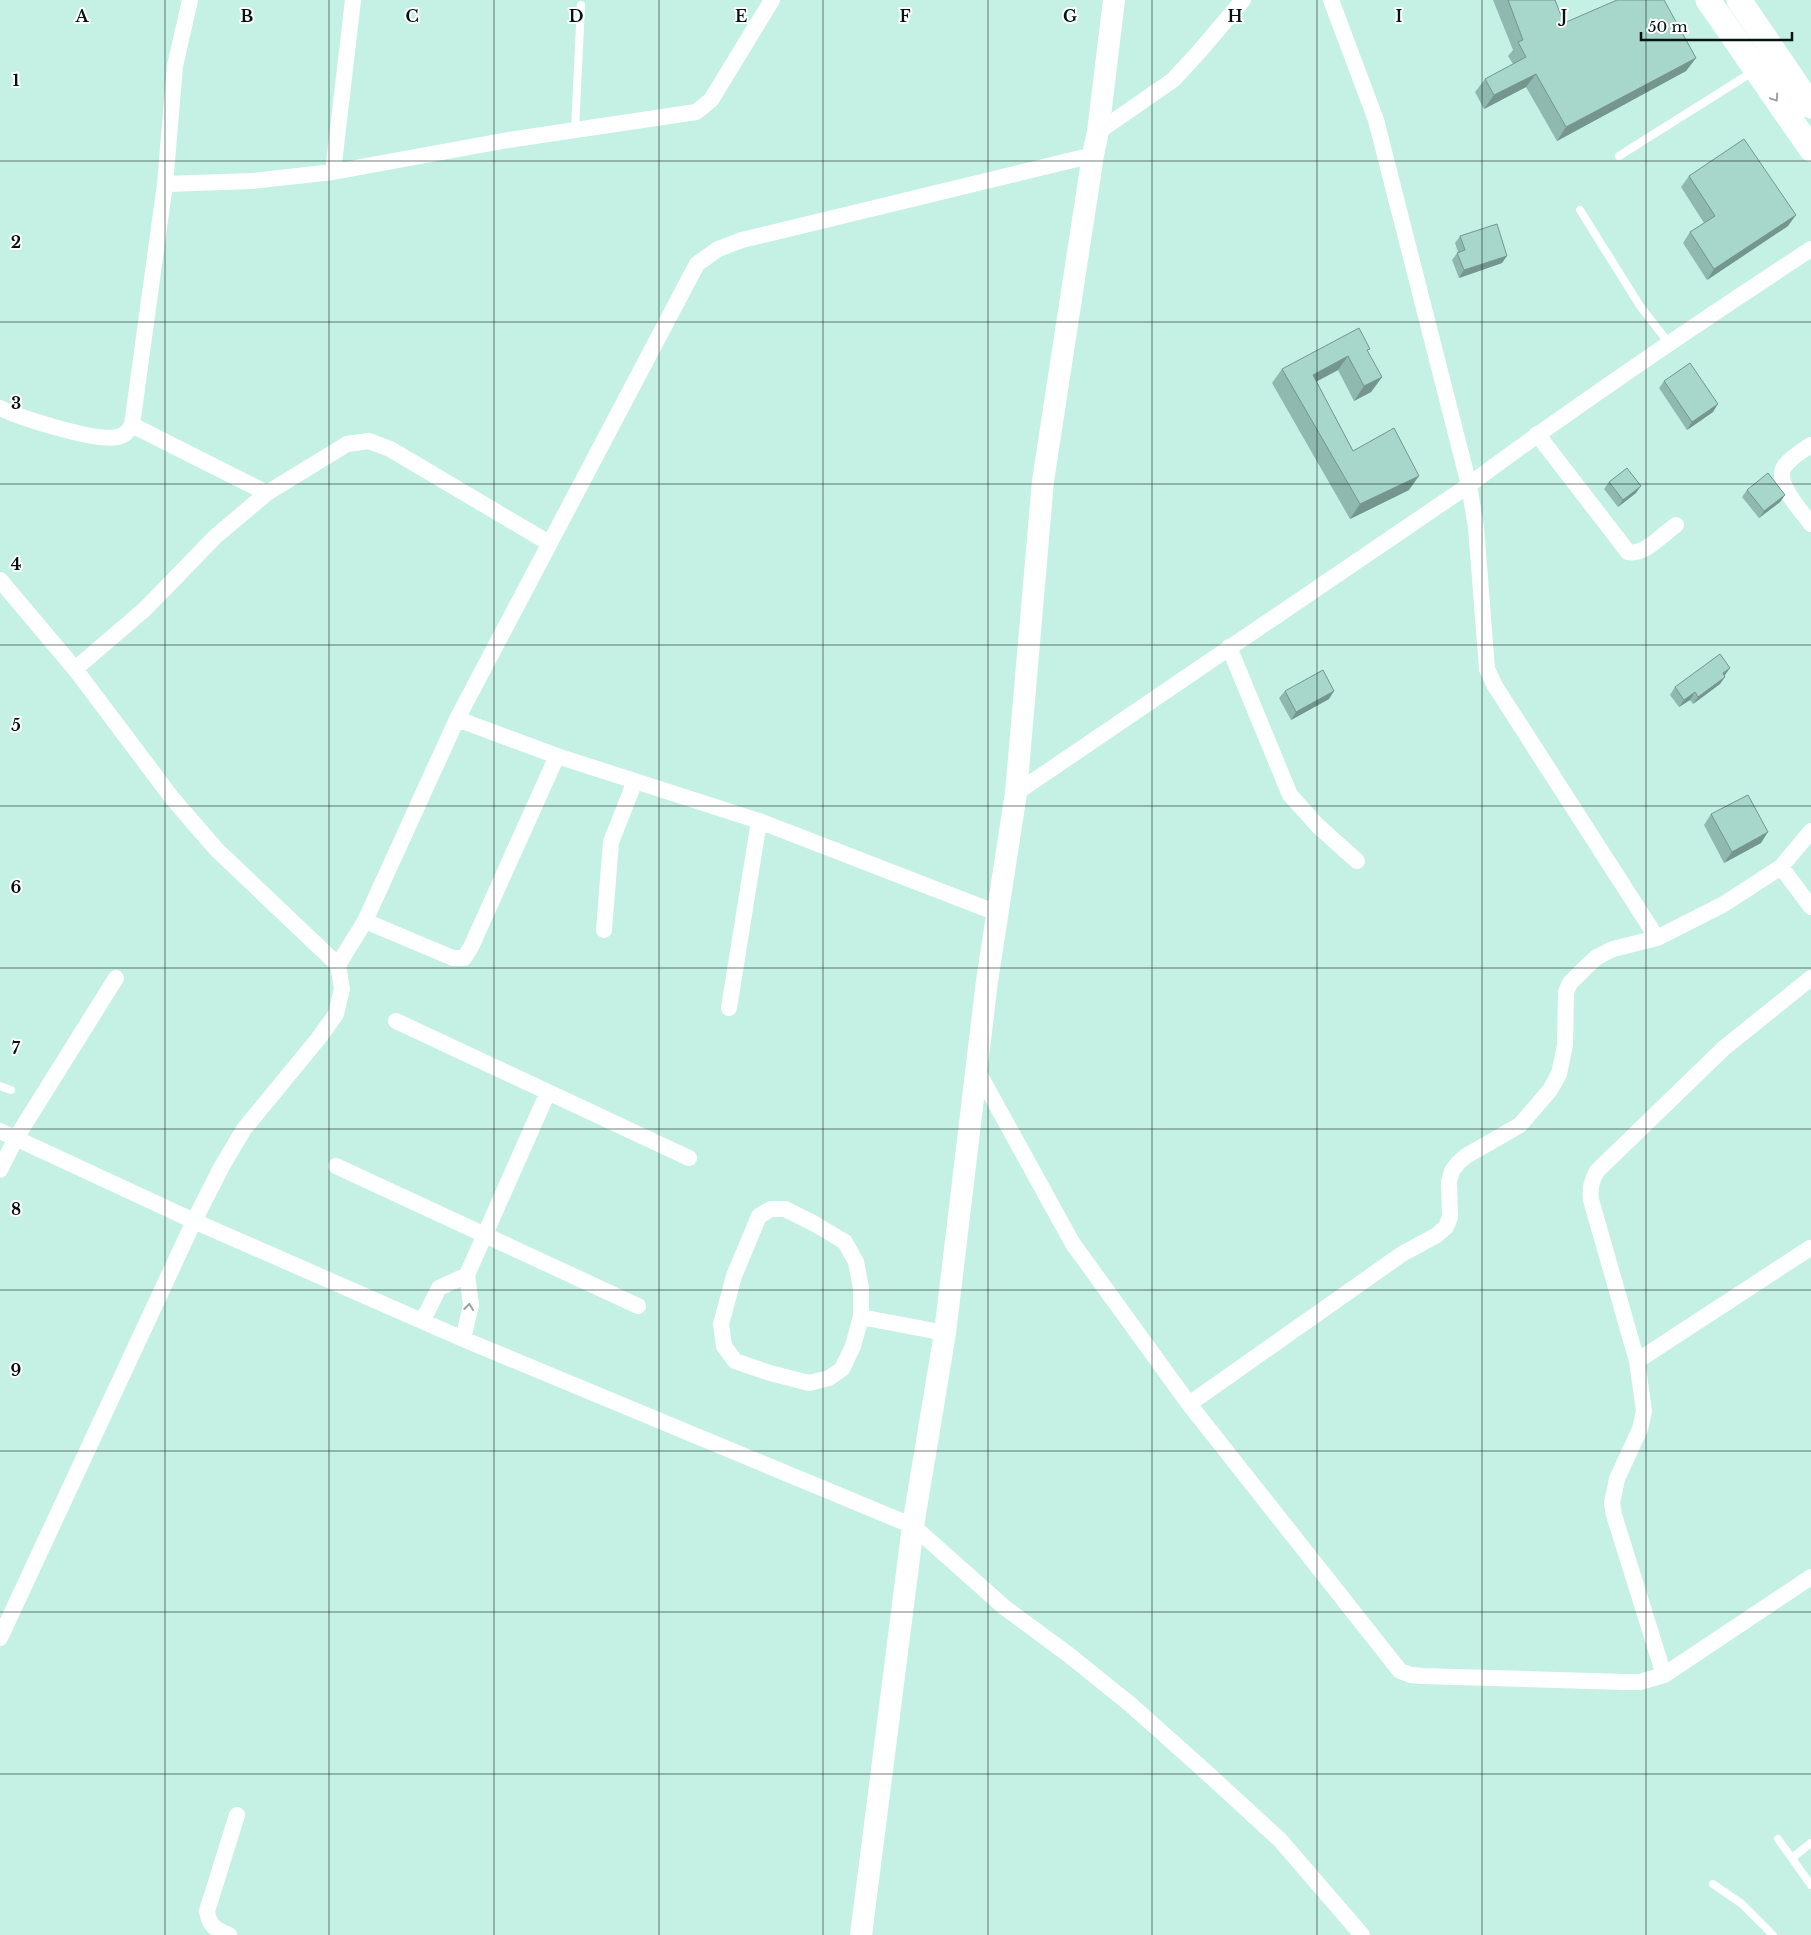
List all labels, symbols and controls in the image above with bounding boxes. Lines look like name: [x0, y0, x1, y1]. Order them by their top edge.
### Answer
text: A: [75, 6, 90, 26]
text: B: [241, 6, 254, 26]
text: C: [405, 6, 419, 26]
text: D: [569, 6, 583, 26]
text: E: [735, 6, 747, 26]
text: F: [899, 6, 911, 26]
text: G: [1063, 6, 1077, 26]
text: H: [1227, 6, 1243, 26]
text: I: [1396, 6, 1403, 26]
text: J: [1558, 6, 1567, 26]
scale bar: [1641, 10, 1792, 42]
text: 50 m: [1648, 17, 1688, 36]
text: 1: [13, 70, 20, 90]
one-way arrow: [1769, 92, 1778, 102]
text: 2: [11, 232, 21, 252]
text: 3: [11, 393, 21, 413]
text: 4: [11, 554, 21, 574]
text: 5: [11, 715, 21, 735]
text: 6: [11, 877, 22, 897]
text: 7: [12, 1038, 21, 1058]
text: 8: [11, 1199, 21, 1219]
one-way arrow: [463, 1303, 474, 1311]
text: 9: [11, 1360, 22, 1380]

